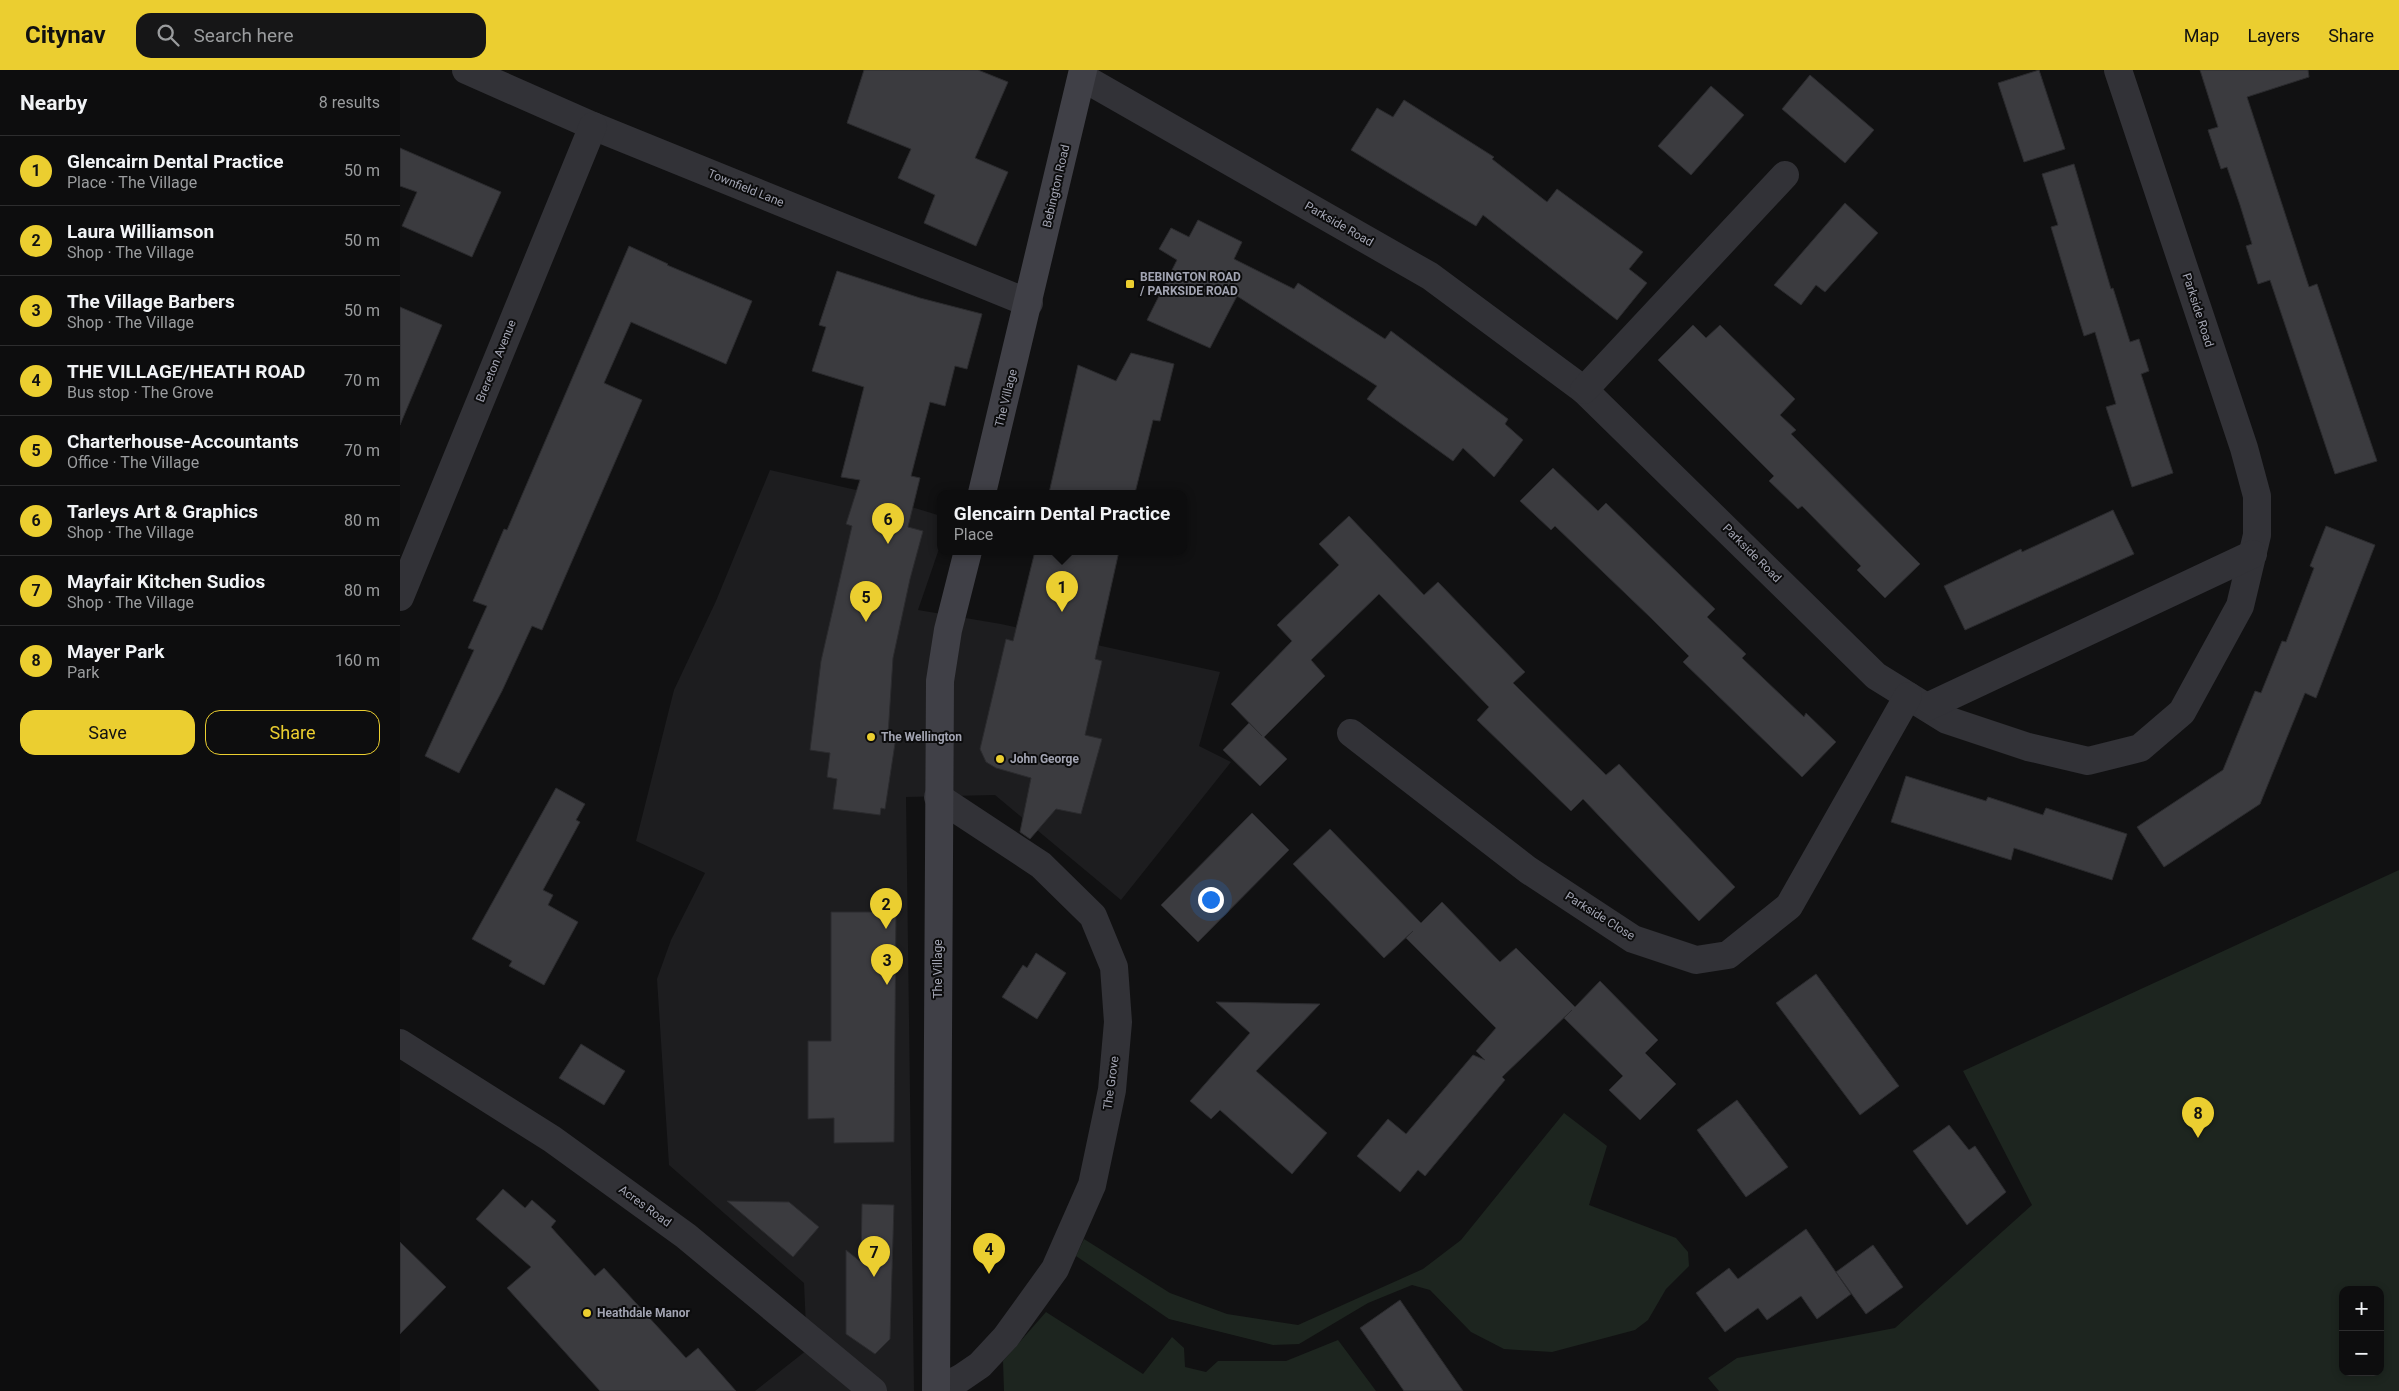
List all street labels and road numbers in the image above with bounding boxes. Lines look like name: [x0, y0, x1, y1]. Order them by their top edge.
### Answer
street label: Bebington Road: [1040, 143, 1072, 229]
street label: Townfield Lane: [706, 166, 786, 210]
street label: Parkside Road: [1302, 199, 1376, 249]
street label: Parkside Road: [2179, 271, 2217, 349]
street label: Brereton Avenue: [473, 318, 519, 404]
street label: The Village: [992, 368, 1020, 428]
street label: Parkside Road: [1720, 521, 1784, 585]
street label: Parkside Close: [1563, 889, 1637, 943]
street label: The Village: [931, 939, 945, 999]
street label: The Grove: [1100, 1055, 1122, 1111]
street label: Acres Road: [616, 1182, 674, 1230]

